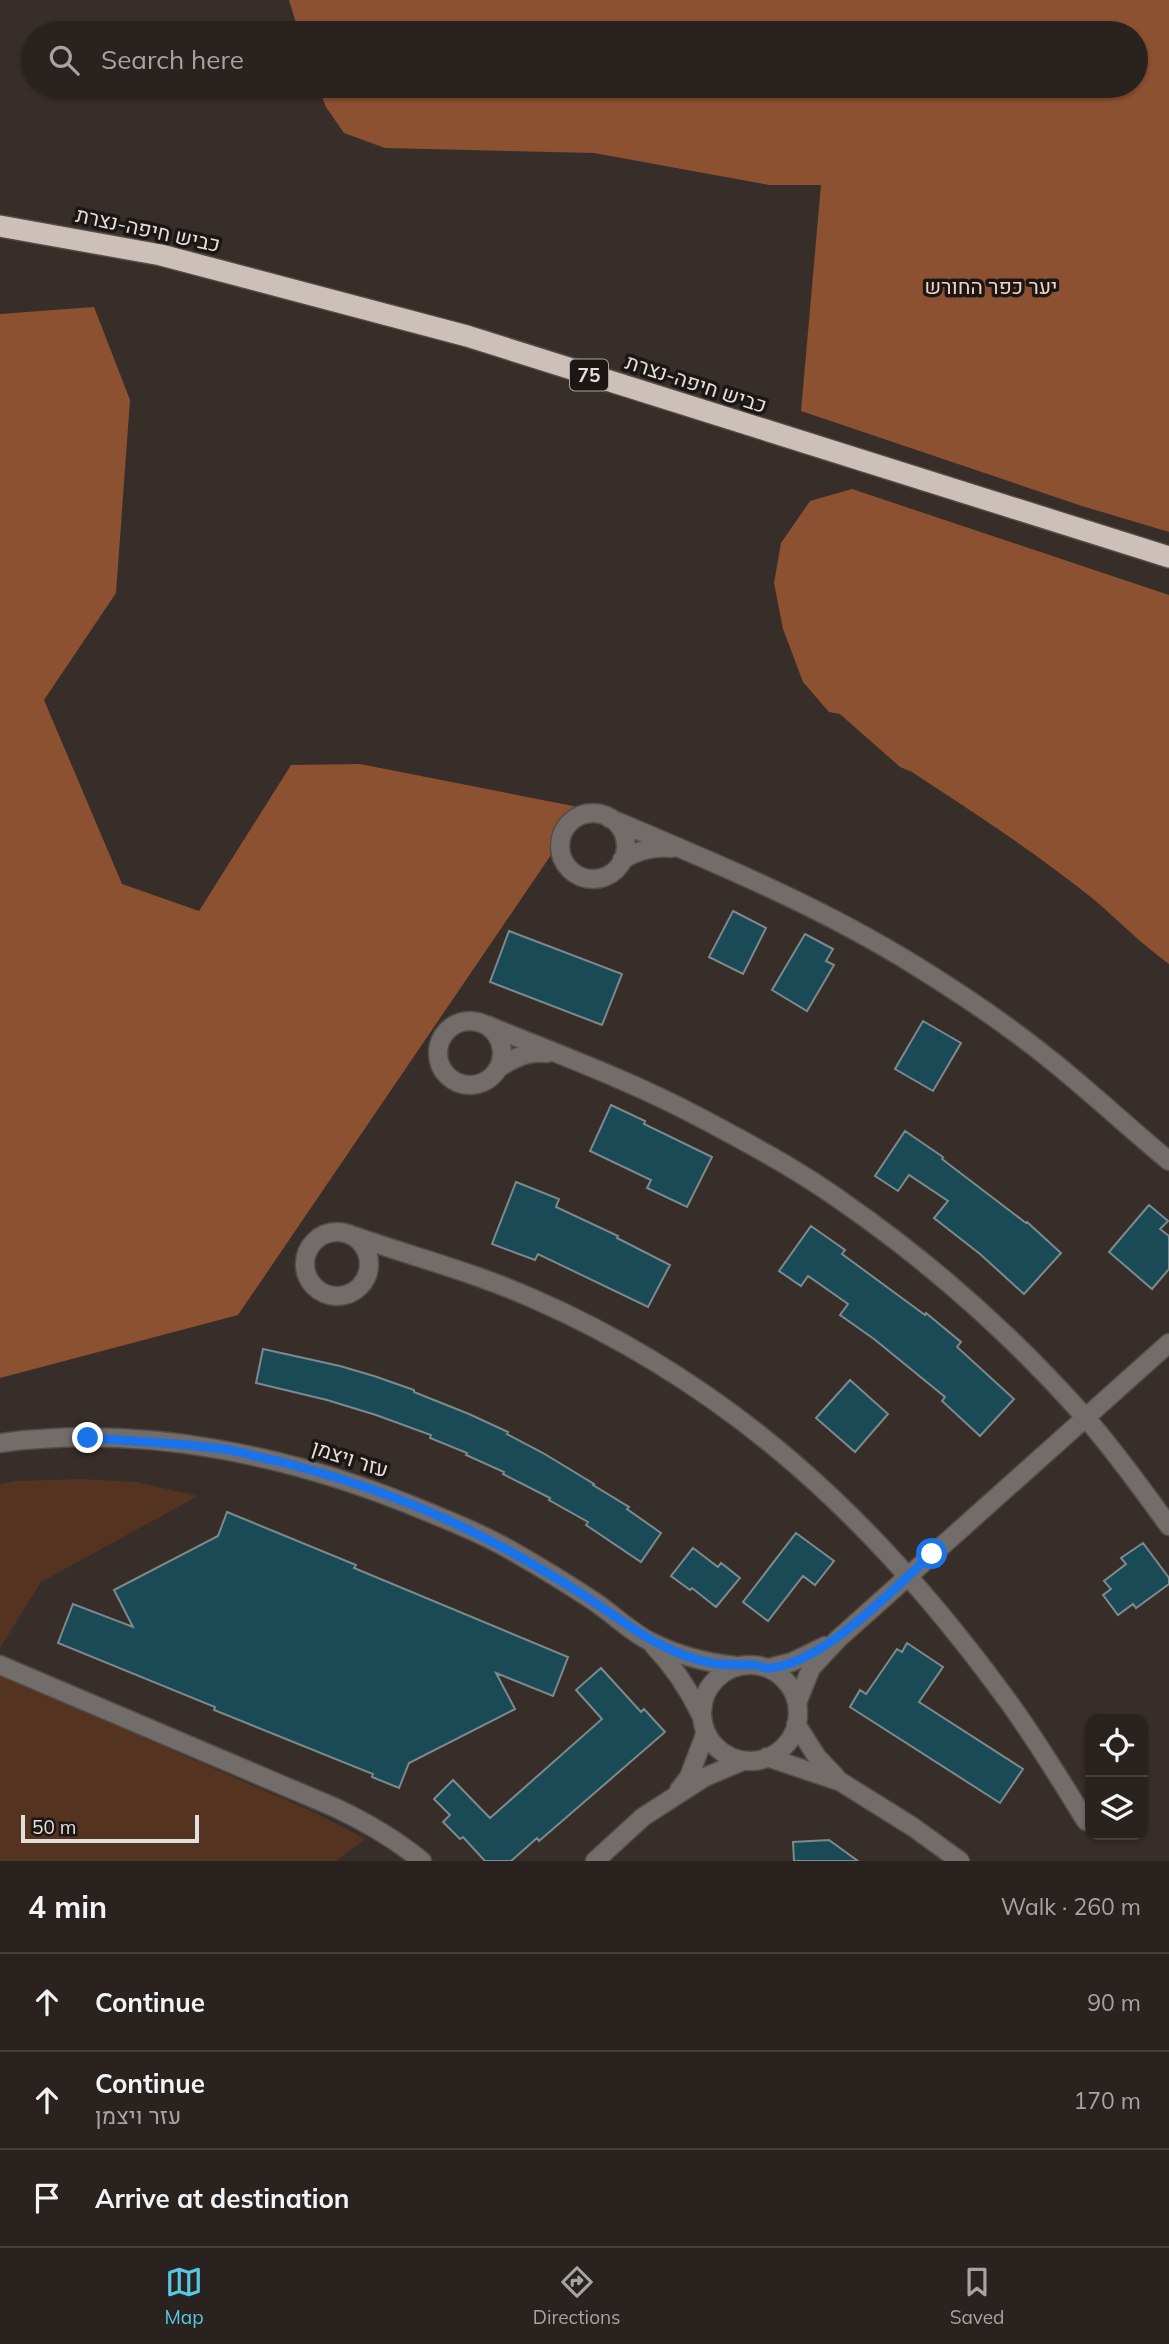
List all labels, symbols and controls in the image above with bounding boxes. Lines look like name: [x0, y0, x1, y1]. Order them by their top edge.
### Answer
search box: [21, 21, 1148, 98]
icon: search: [45, 41, 83, 79]
text: Search here: [101, 43, 244, 76]
street label: כביש חיפה-נצרת: [74, 201, 223, 257]
park label: יער כפר החורש: [925, 273, 1057, 299]
street label: כביש חיפה-נצרת: [622, 348, 770, 418]
road number: 75: [570, 360, 608, 390]
route end: [72, 1422, 103, 1453]
street label: עזר ויצמן: [309, 1434, 392, 1483]
route start: [916, 1538, 947, 1569]
map controls: [1085, 1714, 1148, 1840]
button: locate: [1085, 1714, 1148, 1777]
button: layers: [1085, 1777, 1148, 1840]
scale bar: [21, 1812, 200, 1844]
text: 50 m: [32, 1815, 76, 1839]
text: 4 min: [28, 1888, 107, 1926]
text: Walk · 260 m: [1001, 1892, 1141, 1921]
icon: ahead: [28, 1983, 66, 2021]
text: Continue: [95, 1986, 205, 2019]
text: 90 m: [1087, 1988, 1141, 2017]
text: Continue: [95, 2067, 205, 2100]
icon: ahead: [28, 2081, 66, 2119]
text: 170 m: [1073, 2086, 1141, 2115]
text: עזר ויצמן: [95, 2101, 181, 2130]
icon: arrive: [28, 2179, 66, 2217]
text: Arrive at destination: [95, 2182, 350, 2215]
tab: Map: [165, 2263, 204, 2329]
tab: Directions: [533, 2263, 621, 2329]
tab: Saved: [950, 2263, 1004, 2329]

